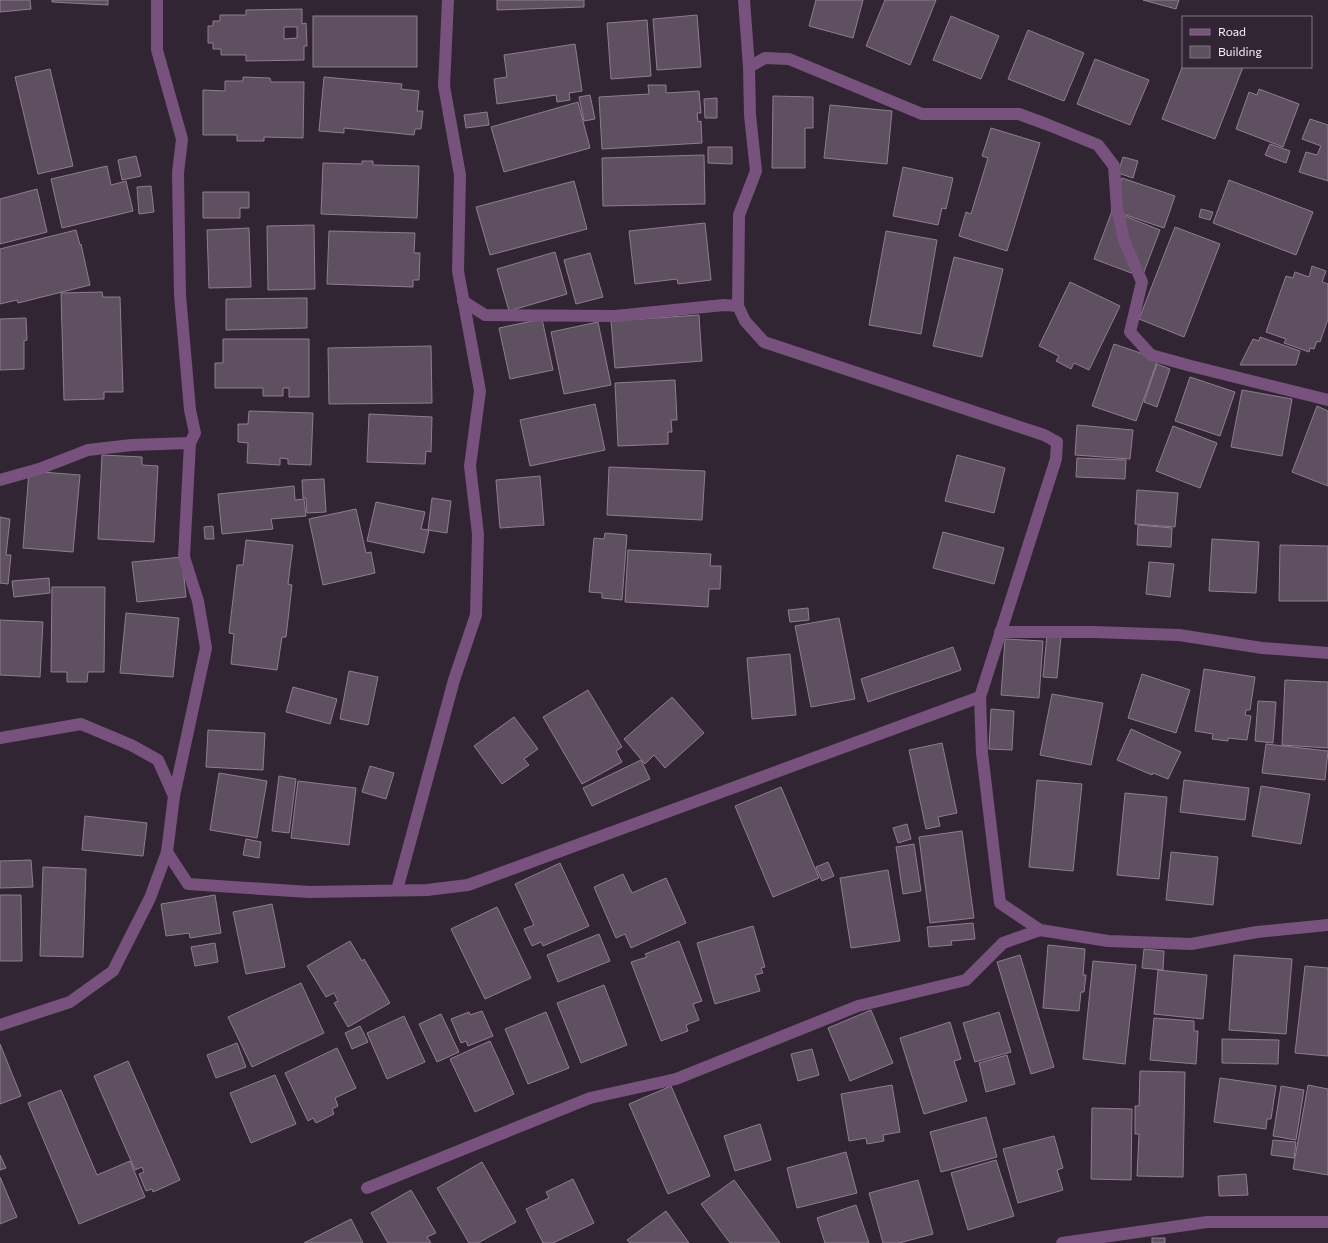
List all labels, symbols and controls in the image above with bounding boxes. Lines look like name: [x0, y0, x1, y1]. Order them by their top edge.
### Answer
legend: [1182, 16, 1312, 68]
text: Road: [1218, 24, 1246, 38]
text: Building: [1218, 44, 1262, 58]

